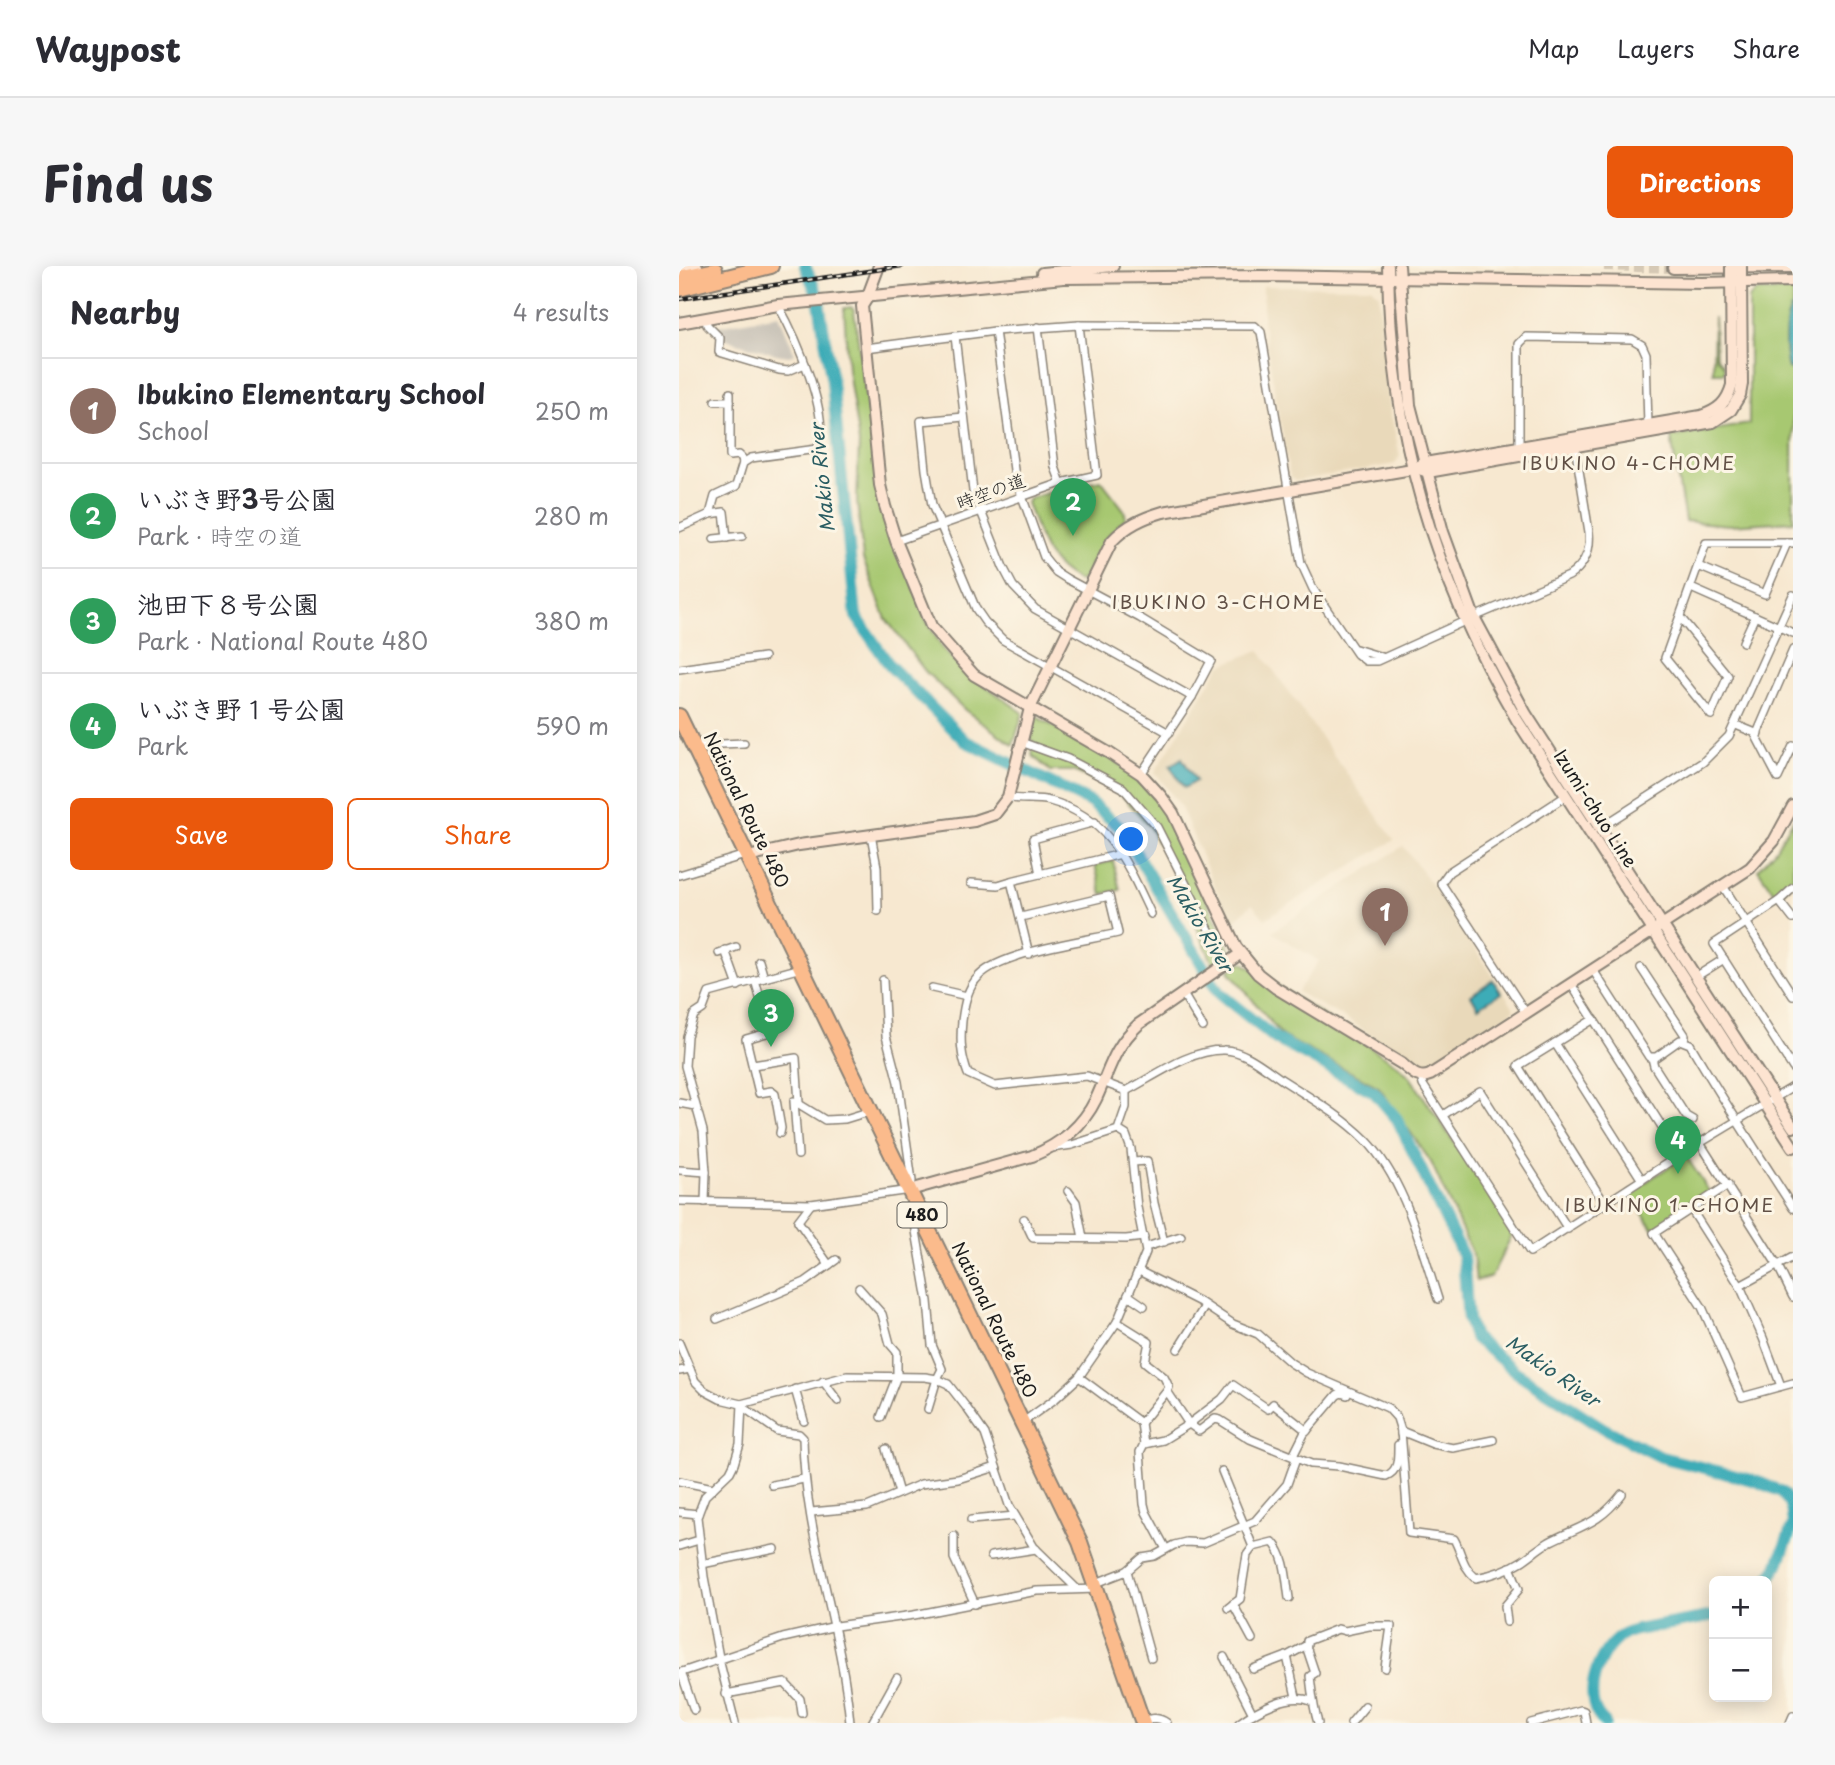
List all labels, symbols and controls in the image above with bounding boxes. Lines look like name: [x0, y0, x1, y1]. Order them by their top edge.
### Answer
text: Waypost: [35, 23, 181, 73]
text: Map: [1528, 30, 1579, 66]
text: Layers: [1617, 30, 1694, 66]
text: Share: [1732, 30, 1800, 66]
text: Find us: [42, 145, 213, 219]
button: Directions: [1607, 146, 1793, 218]
text: Nearby: [70, 289, 180, 334]
text: 4 results: [513, 294, 609, 329]
text: Ibukino Elementary School: [137, 374, 485, 413]
text: 1: [88, 393, 99, 428]
text: 250 m: [535, 393, 609, 428]
text: School: [137, 413, 209, 448]
water label: Makio River: [801, 420, 841, 534]
district label: IBUKINO 4-CHOME: [1522, 448, 1736, 476]
street label: 時空の道: [952, 466, 1029, 516]
pin: 2: [1050, 478, 1096, 536]
text: いぶき野3号公園: [137, 479, 337, 518]
text: 2: [85, 498, 101, 533]
text: 280 m: [534, 498, 609, 533]
text: Park · 時空の道: [137, 518, 302, 553]
text: 池田下８号公園: [137, 584, 319, 623]
district label: IBUKINO 3-CHOME: [1112, 587, 1326, 615]
text: 3: [85, 603, 101, 638]
text: 380 m: [534, 603, 609, 638]
text: Park · National Route 480: [137, 623, 428, 658]
text: いぶき野１号公園: [137, 689, 346, 728]
text: 4: [85, 708, 101, 743]
text: 590 m: [535, 708, 609, 743]
street label: National Route 480: [698, 727, 797, 892]
text: Park: [137, 728, 188, 763]
street label: Izumi-chuo Line: [1548, 744, 1645, 872]
button: Save: [70, 798, 333, 870]
button: Share: [347, 798, 609, 870]
your location: [1114, 822, 1148, 856]
water label: Makio River: [1161, 868, 1242, 978]
pin: 1: [1362, 888, 1408, 946]
pin: 3: [748, 989, 794, 1047]
pin: 4: [1655, 1116, 1701, 1174]
district label: IBUKINO 1-CHOME: [1565, 1190, 1775, 1218]
road number: 480: [897, 1203, 947, 1228]
street label: National Route 480: [946, 1237, 1045, 1402]
water label: Makio River: [1501, 1327, 1608, 1414]
map controls: [1709, 1576, 1772, 1702]
button: +: [1709, 1576, 1772, 1639]
button: −: [1709, 1639, 1772, 1702]

